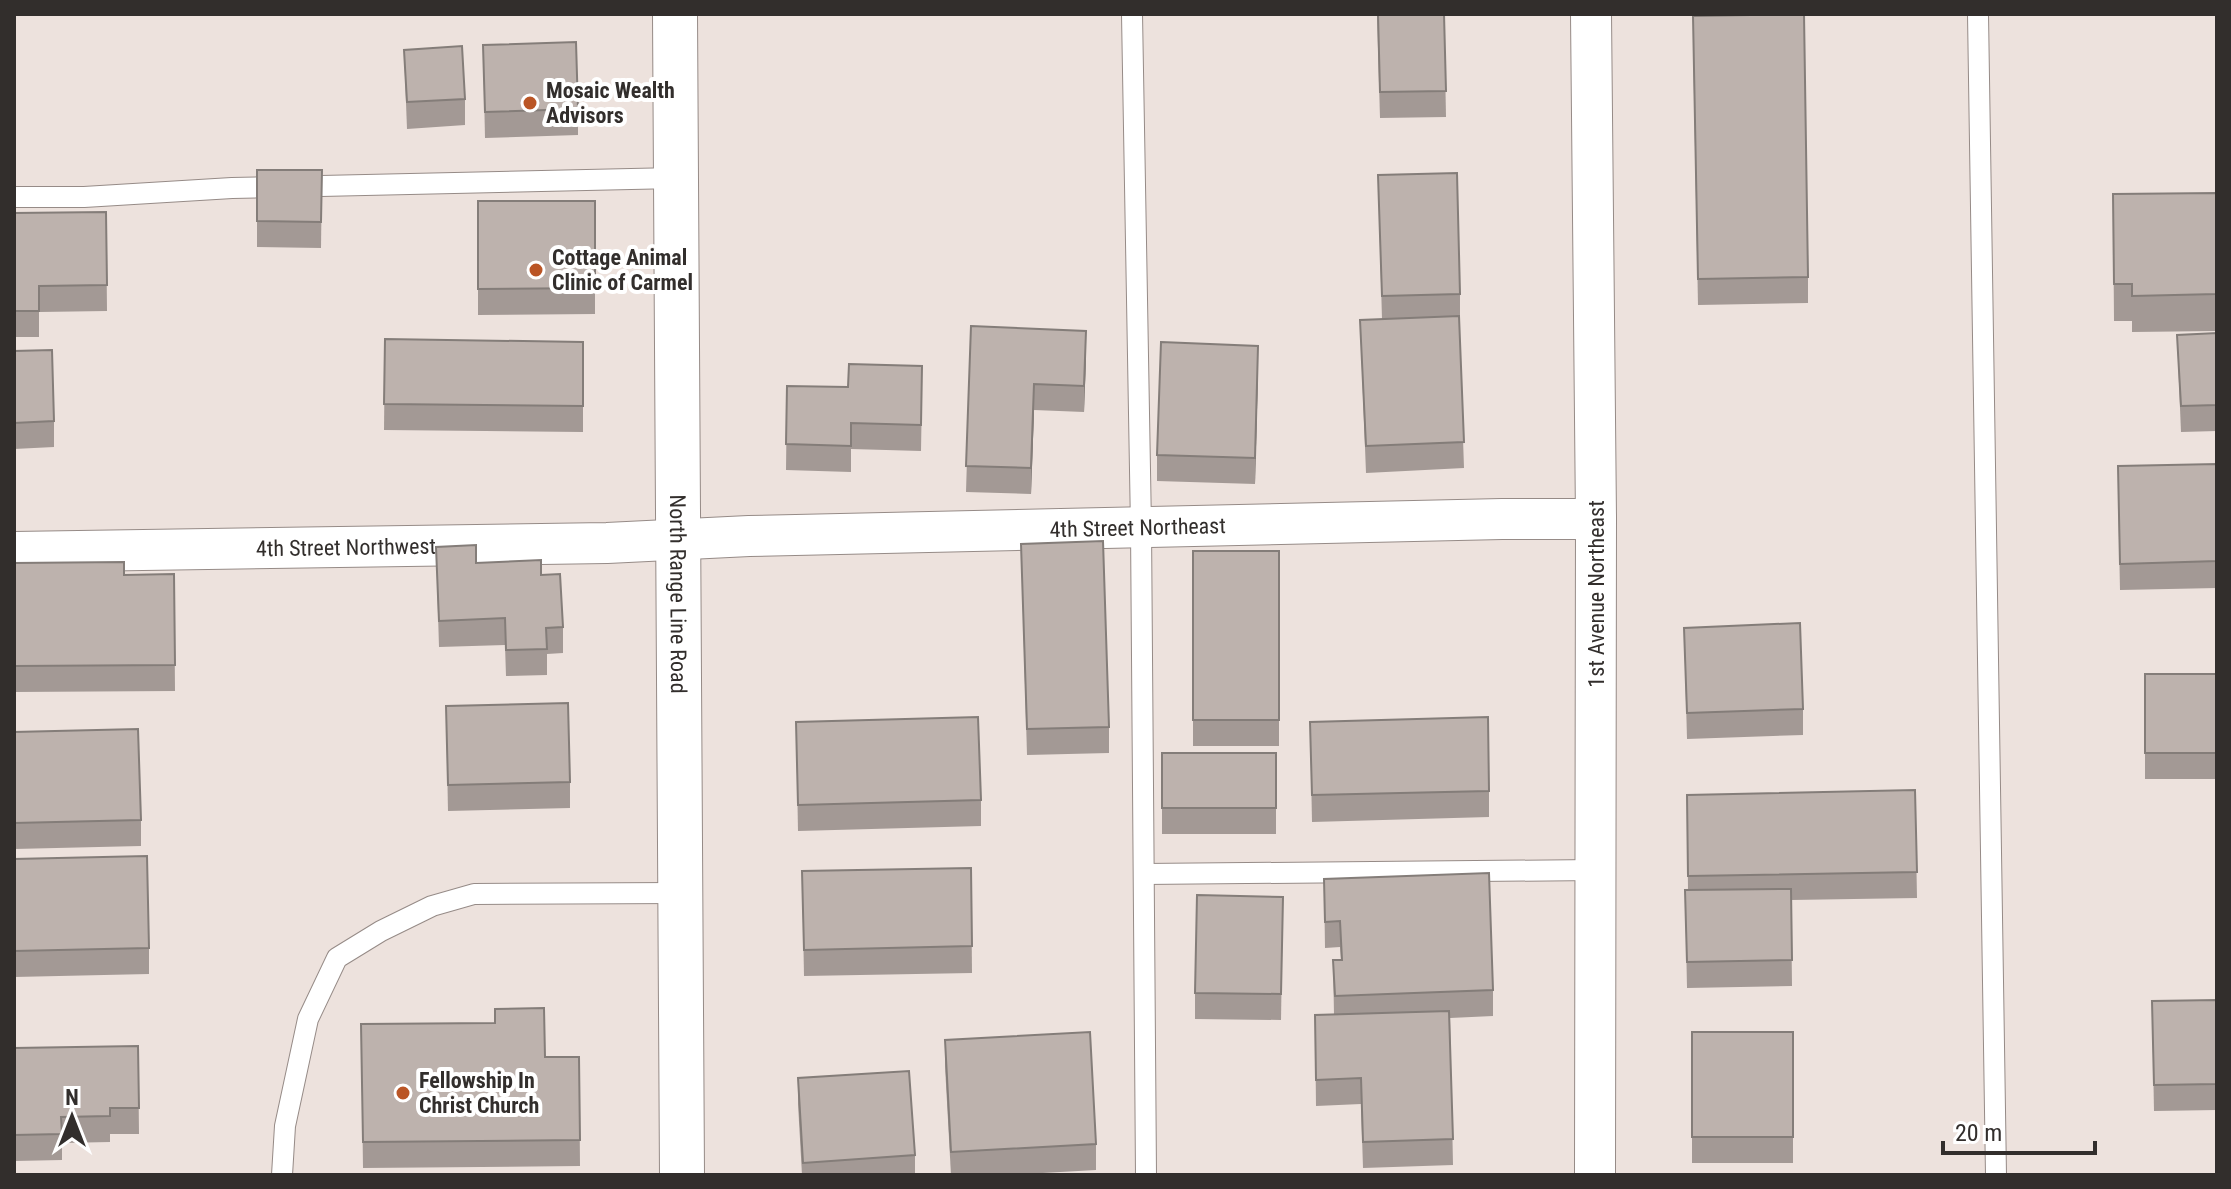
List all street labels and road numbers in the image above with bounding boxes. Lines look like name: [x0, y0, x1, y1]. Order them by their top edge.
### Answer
street label: North Range Line Road: [665, 494, 692, 694]
street label: 1st Avenue Northeast: [1584, 500, 1609, 688]
street label: 4th Street Northeast: [1049, 513, 1226, 542]
street label: 4th Street Northwest: [256, 533, 436, 561]

